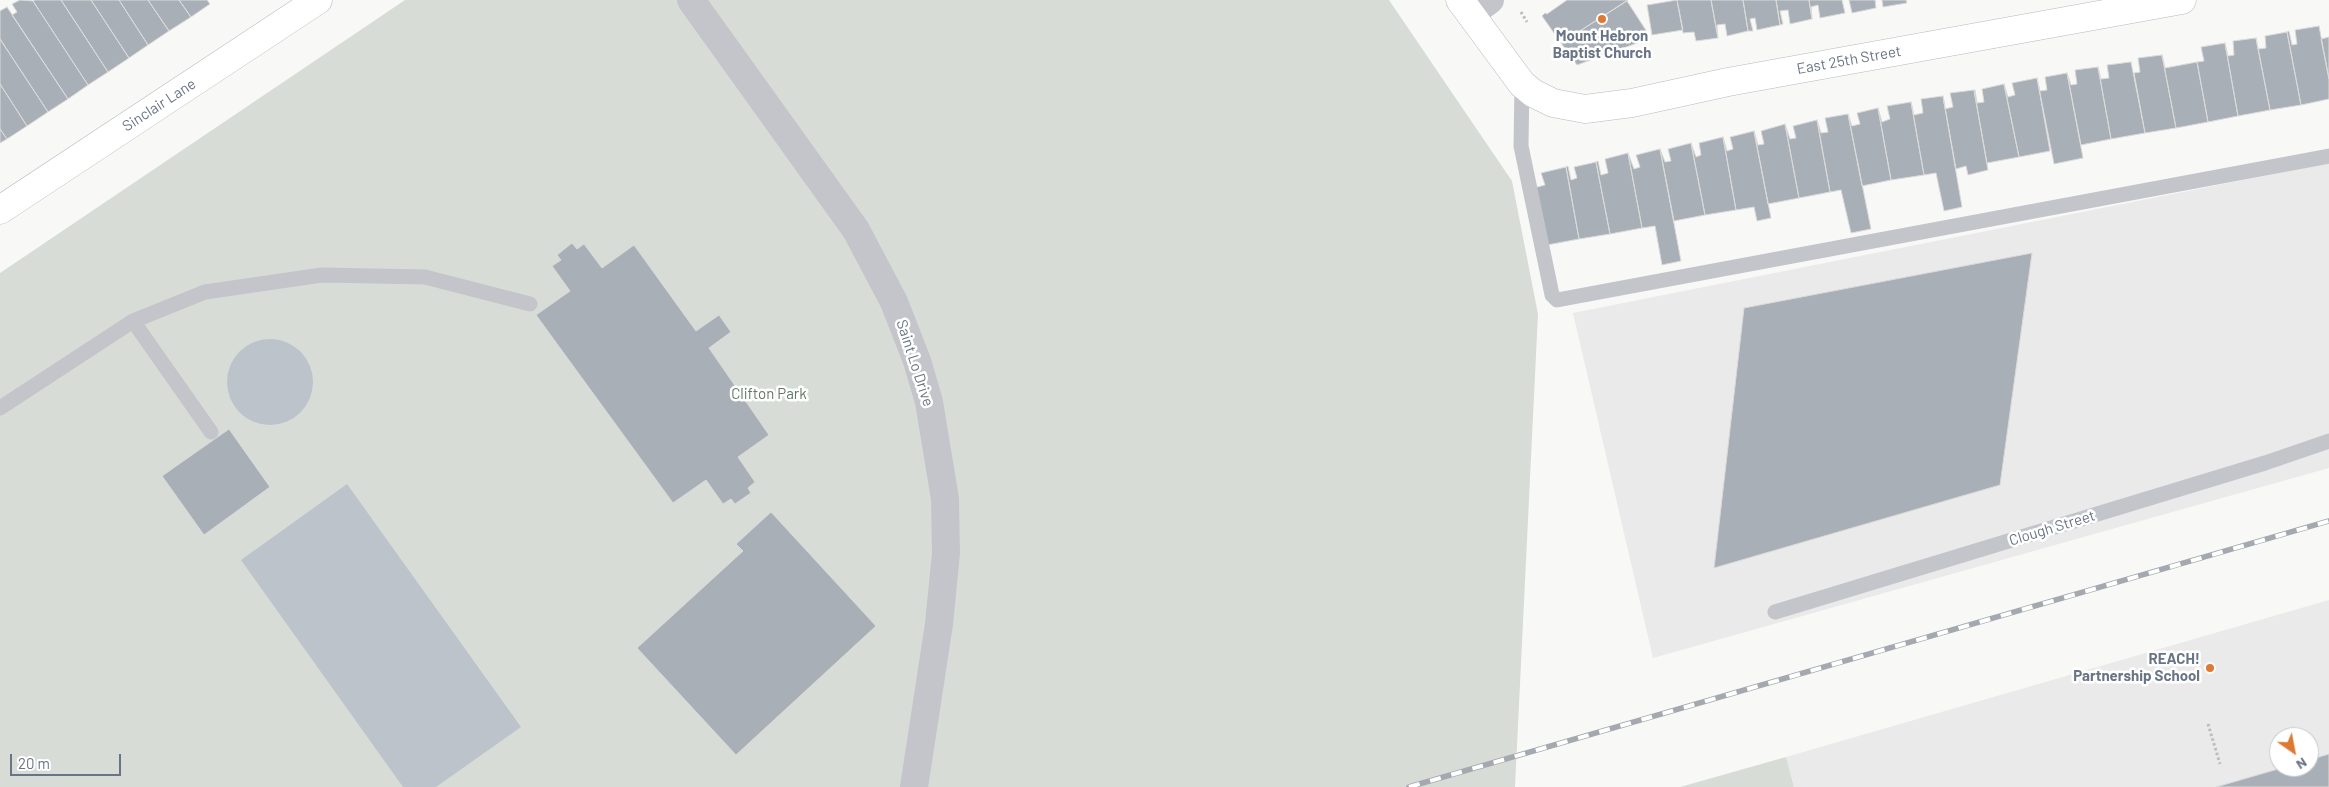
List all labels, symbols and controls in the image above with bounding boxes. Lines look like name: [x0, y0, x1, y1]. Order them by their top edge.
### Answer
marker: Mount Hebron Baptist Church: [1596, 13, 1608, 25]
place label: Mount Hebron Baptist Church: [1553, 27, 1651, 62]
street label: East 25th Street: [1795, 42, 1903, 78]
street label: Sinclair Lane: [119, 75, 199, 135]
street label: Saint Lo Drive: [893, 317, 937, 409]
park label: Clifton Park: [731, 385, 807, 403]
street label: Clough Street: [2007, 506, 2097, 550]
place label: REACH! Partnership School: [2073, 650, 2200, 685]
marker: REACH! Partnership School: [2204, 662, 2216, 674]
north arrow: [2269, 727, 2319, 777]
scale bar: [12, 744, 124, 776]
text: 20 m: [18, 754, 50, 772]
text: N: [2293, 754, 2310, 774]

